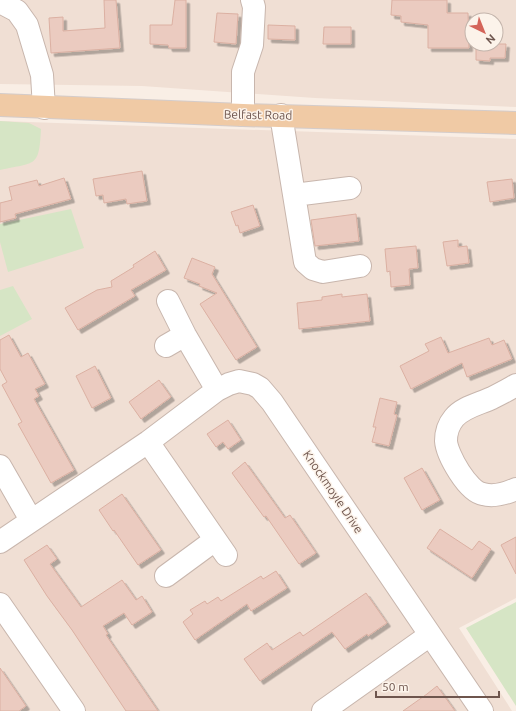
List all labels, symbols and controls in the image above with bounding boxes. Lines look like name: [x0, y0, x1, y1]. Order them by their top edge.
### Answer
north arrow: [464, 12, 504, 52]
text: N: [484, 32, 498, 47]
street label: Belfast Road: [224, 107, 292, 122]
street label: Knockmoyle Drive: [301, 448, 366, 535]
scale bar: [376, 673, 499, 699]
text: 50 m: [382, 680, 409, 693]

